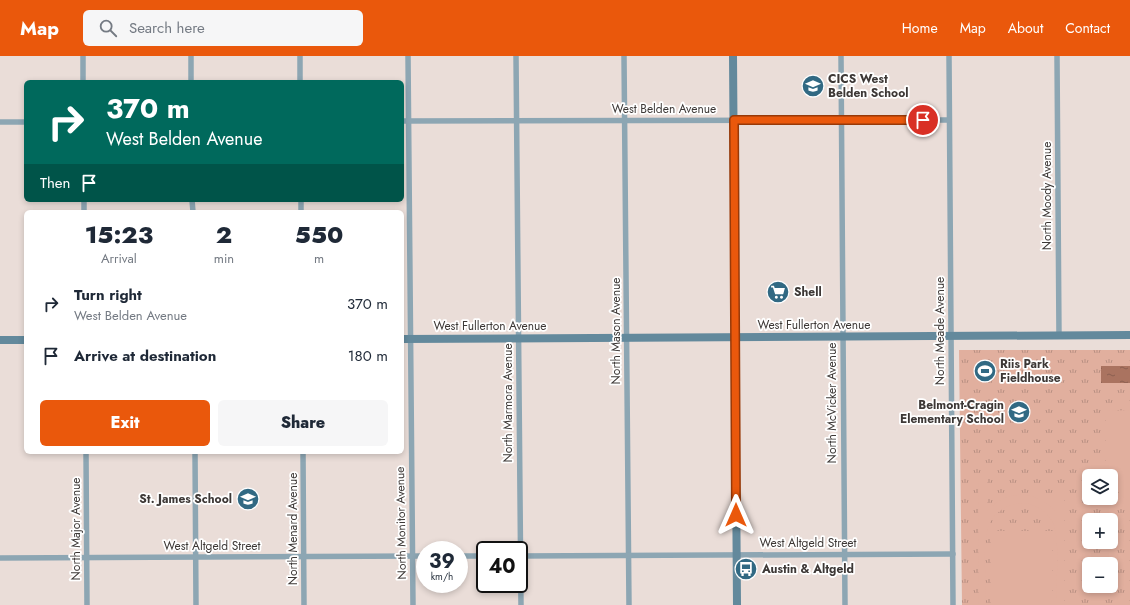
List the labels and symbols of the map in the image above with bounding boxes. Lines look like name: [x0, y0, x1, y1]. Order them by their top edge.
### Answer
place label: CICS West Belden School: [828, 70, 909, 102]
school or university icon: CICS West Belden School: [800, 73, 826, 99]
street label: West Belden Avenue: [612, 100, 716, 118]
pin: [906, 103, 940, 137]
street label: North Moody Avenue: [1038, 142, 1056, 250]
street label: North Meade Avenue: [931, 277, 949, 385]
street label: North Mason Avenue: [607, 278, 625, 384]
supermarket icon: Shell: [765, 279, 791, 305]
place label: Shell: [794, 283, 822, 301]
street label: West Fullerton Avenue: [757, 316, 871, 334]
street label: West Fullerton Avenue: [433, 317, 547, 335]
street label: North Marmora Avenue: [499, 343, 517, 463]
street label: North McVicker Avenue: [823, 343, 841, 463]
place label: Riis Park Fieldhouse: [1000, 355, 1061, 387]
sports icon: Riis Park Fieldhouse: [972, 358, 998, 384]
place label: Belmont-Cragin Elementary School: [900, 396, 1004, 428]
school or university icon: Belmont-Cragin Elementary School: [1006, 399, 1032, 425]
street label: North Monitor Avenue: [391, 466, 411, 580]
street label: North Menard Avenue: [284, 473, 302, 585]
street label: North Major Avenue: [67, 478, 85, 580]
school or university icon: St. James School: [235, 486, 261, 512]
place label: St. James School: [139, 490, 232, 508]
position arrow: [715, 494, 757, 536]
street label: West Altgeld Street: [760, 534, 857, 552]
street label: West Altgeld Street: [164, 537, 261, 555]
speed limit sign: 40: [476, 541, 528, 593]
bus stop icon: Austin & Altgeld: [733, 556, 759, 582]
place label: Austin & Altgeld: [761, 560, 854, 578]

